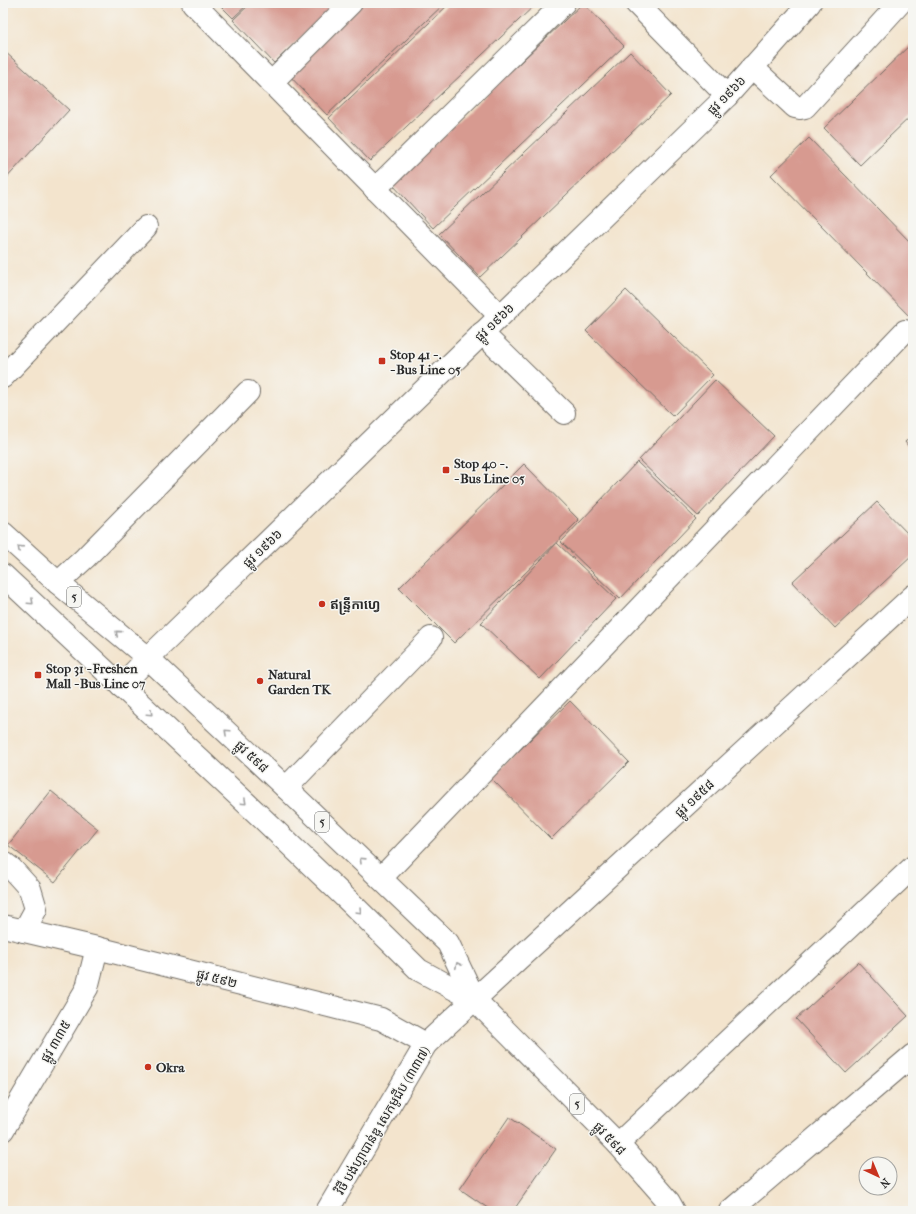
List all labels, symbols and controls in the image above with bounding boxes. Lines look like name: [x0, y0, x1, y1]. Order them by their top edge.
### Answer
street label: ផ្លូវ ១៩៦៦: [704, 73, 751, 121]
street label: ផ្លូវ ១៩៦៦: [472, 300, 520, 347]
place label: Stop 41 - . - Bus Line 05: [390, 347, 461, 377]
marker: Stop 41 - . - Bus Line 05: [377, 356, 387, 366]
place label: Stop 40 - . - Bus Line 05: [454, 456, 525, 486]
marker: Stop 40 - . - Bus Line 05: [441, 465, 451, 475]
street label: ផ្លូវ ១៩៦៦: [240, 526, 288, 573]
one-way arrow: [17, 546, 25, 553]
road number: 5: [67, 587, 81, 607]
place label: ឥន្ទ្រីកាហ្វេ: [330, 596, 381, 615]
one-way arrow: [27, 597, 34, 604]
marker: ឥន្ទ្រីកាហ្វេ: [317, 599, 327, 609]
one-way arrow: [115, 631, 123, 638]
place label: Stop 31 - Freshen Mall - Bus Line 07: [45, 661, 146, 691]
place label: Natural Garden TK: [268, 667, 332, 697]
marker: Stop 31 - Freshen Mall - Bus Line 07: [33, 670, 43, 680]
marker: Natural Garden TK: [255, 676, 265, 686]
one-way arrow: [145, 708, 153, 716]
one-way arrow: [224, 730, 231, 737]
street label: ផ្លូវ ៥៩៨: [229, 737, 271, 778]
street label: ផ្លូវ ១៩៥៨: [672, 776, 720, 823]
one-way arrow: [240, 797, 247, 804]
road number: 5: [315, 812, 329, 832]
one-way arrow: [359, 857, 367, 865]
one-way arrow: [354, 906, 362, 913]
one-way arrow: [455, 962, 463, 969]
street label: ផ្លូវ ៥៩២: [194, 966, 239, 995]
street label: ផ្លូវ ៣៣៥: [37, 1018, 77, 1067]
street label: វិថី បង់ហ្គាបាន់ឌូ សេកមូជីប (៣៣៧): [330, 1043, 434, 1199]
place label: Okra: [156, 1060, 186, 1075]
marker: Okra: [143, 1062, 153, 1072]
road number: 5: [570, 1094, 584, 1114]
street label: ផ្លូវ ៥៩៨: [588, 1119, 629, 1161]
north arrow: [858, 1156, 898, 1196]
text: N: [877, 1175, 892, 1191]

